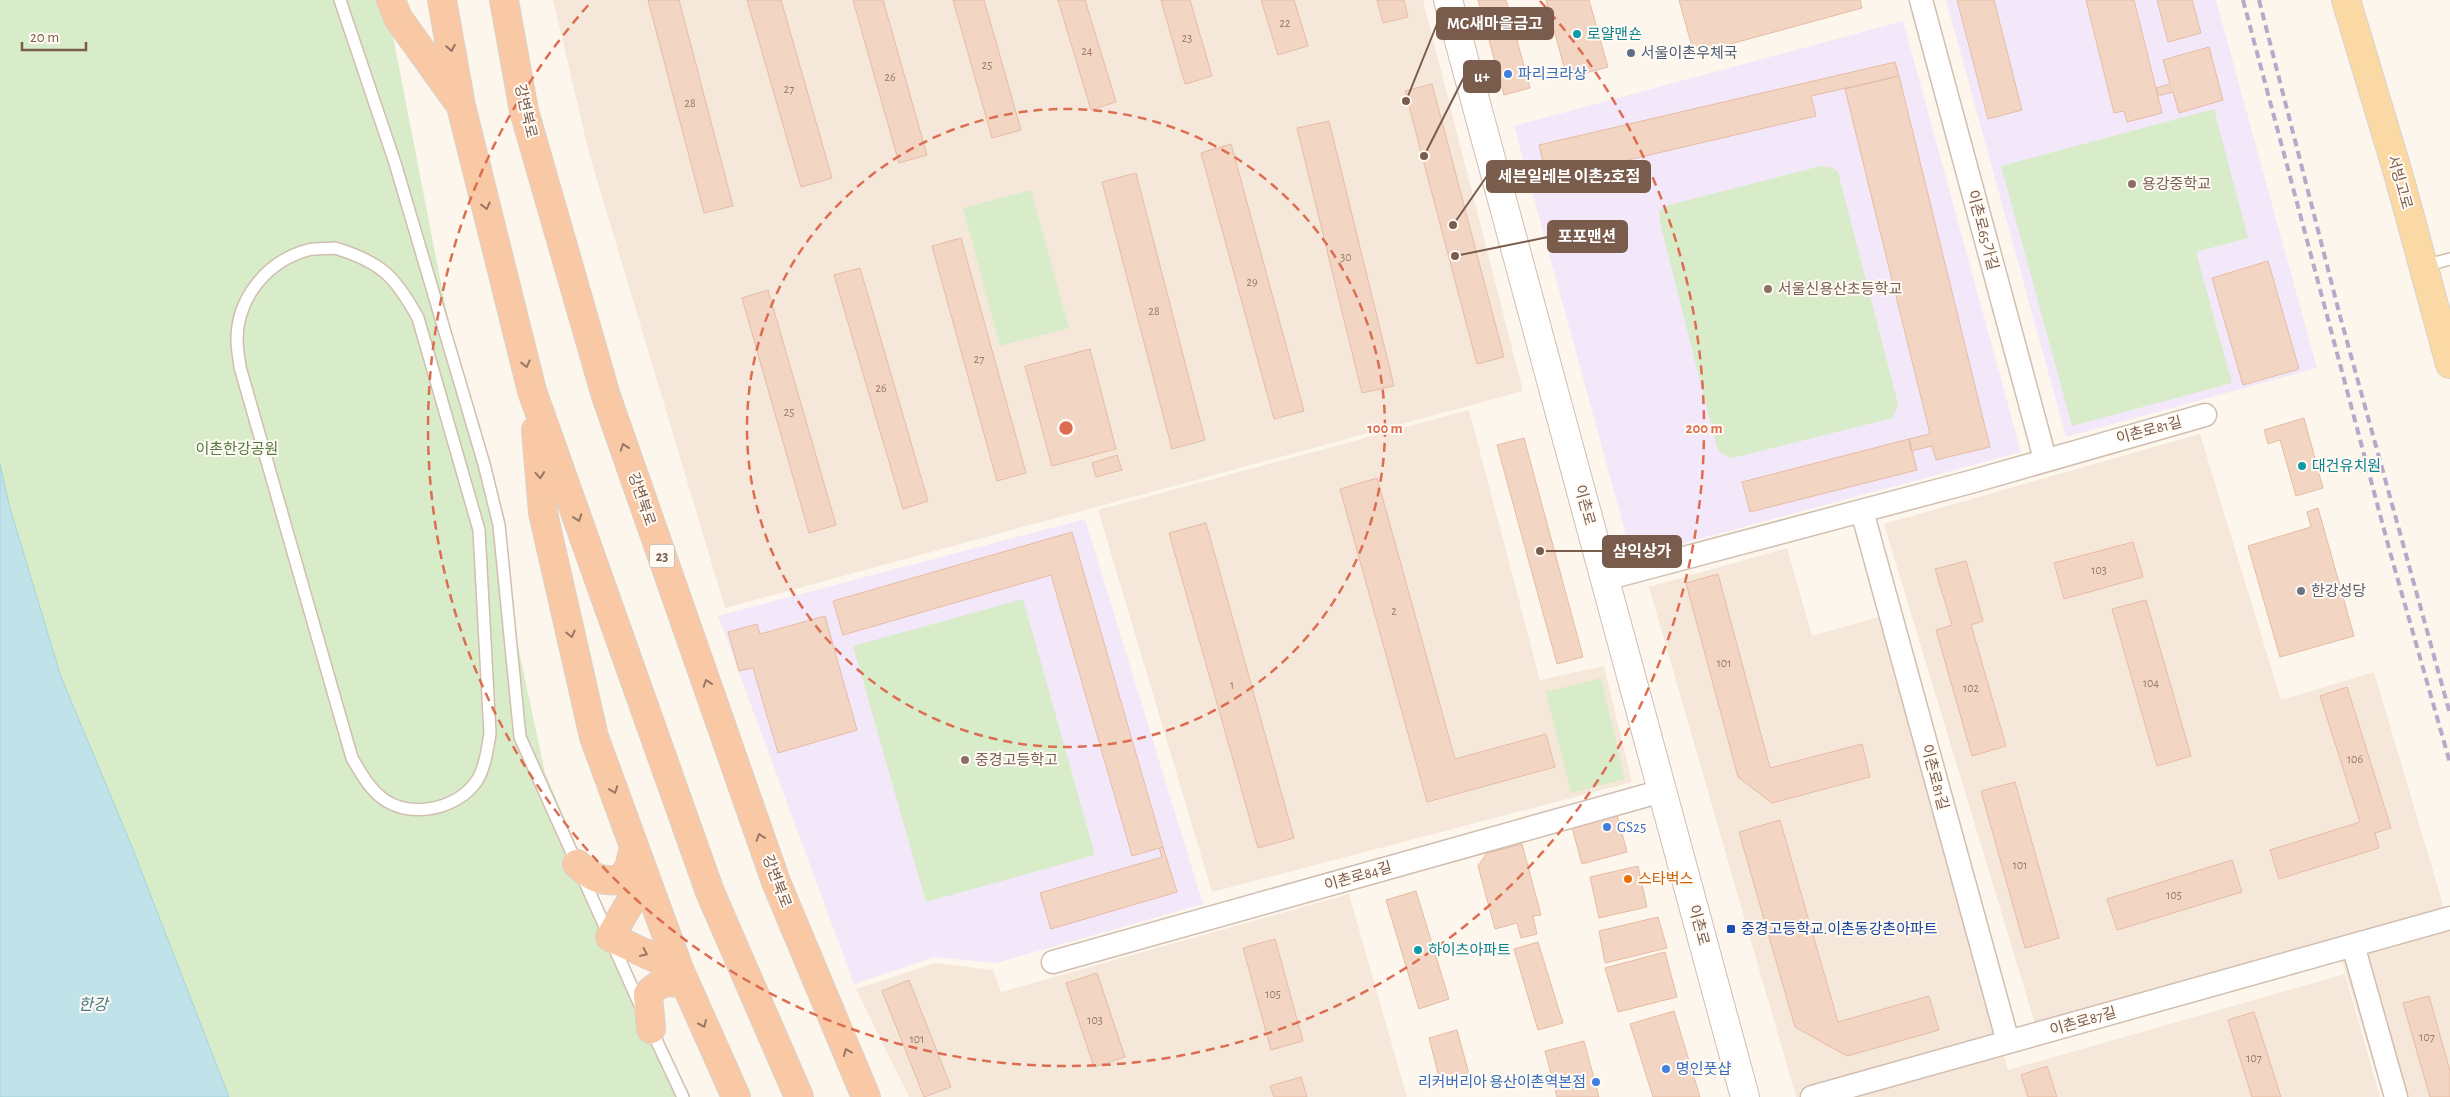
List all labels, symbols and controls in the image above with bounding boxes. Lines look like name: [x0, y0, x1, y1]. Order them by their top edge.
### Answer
callout: MG새마을금고: [1437, 8, 1553, 39]
text: MG새마을금고: [1447, 15, 1543, 32]
house number: 22: [1280, 17, 1291, 29]
scale bar: [22, 20, 86, 52]
place label: 로얄맨숀: [1587, 26, 1642, 42]
marker: 로얄맨숀: [1571, 28, 1583, 40]
text: 20 m: [30, 30, 59, 45]
house number: 23: [1182, 32, 1192, 44]
one-way arrow: [445, 44, 455, 52]
house number: 24: [1081, 45, 1093, 57]
place label: 서울이촌우체국: [1641, 45, 1738, 61]
marker: 서울이촌우체국: [1625, 47, 1637, 59]
house number: 25: [982, 59, 992, 71]
callout: u+: [1464, 61, 1500, 92]
place label: 파리크라상: [1518, 66, 1587, 82]
marker: 파리크라상: [1502, 68, 1514, 80]
text: u+: [1474, 69, 1490, 85]
house number: 26: [884, 71, 896, 83]
street label: 강변북로: [512, 82, 540, 140]
house number: 27: [784, 83, 794, 95]
house number: 28: [684, 97, 696, 109]
street label: 서빙고로: [2385, 153, 2415, 211]
callout: 세븐일레븐 이촌2호점: [1487, 161, 1650, 192]
text: 세븐일레븐 이촌2호점: [1498, 168, 1640, 185]
place label: 용강중학교: [2142, 175, 2211, 192]
marker: 용강중학교: [2126, 178, 2138, 190]
street label: 이촌로65가길: [1965, 188, 2001, 272]
one-way arrow: [480, 202, 491, 211]
callout: 포포맨션: [1548, 221, 1627, 252]
text: 포포맨션: [1558, 228, 1616, 245]
house number: 30: [1340, 251, 1352, 263]
house number: 29: [1246, 276, 1258, 288]
place label: 서울신용산초등학교: [1778, 280, 1902, 297]
marker: 서울신용산초등학교: [1762, 283, 1774, 295]
house number: 28: [1148, 305, 1160, 317]
house number: 27: [974, 353, 984, 365]
one-way arrow: [520, 360, 530, 368]
house number: 26: [875, 382, 887, 394]
house number: 25: [784, 406, 794, 418]
street label: 이촌로81길: [2114, 414, 2184, 446]
centre of rings: [1057, 419, 1075, 437]
text: 100 m: [1367, 421, 1403, 436]
text: 200 m: [1685, 421, 1723, 436]
park label: 이촌한강공원: [196, 441, 278, 457]
one-way arrow: [620, 443, 630, 452]
place label: 대건유치원: [2312, 458, 2381, 474]
marker: 대건유치원: [2296, 460, 2308, 472]
street label: 강변북로: [625, 470, 659, 528]
one-way arrow: [534, 471, 545, 479]
street label: 이촌로: [1572, 483, 1598, 527]
one-way arrow: [572, 513, 582, 522]
callout: 삼익상가: [1603, 536, 1681, 567]
text: 삼익상가: [1613, 543, 1672, 560]
road number: 23: [650, 544, 674, 568]
house number: 103: [2091, 564, 2107, 576]
place label: 한강성당: [2311, 583, 2366, 599]
marker: 한강성당: [2295, 585, 2307, 597]
house number: 2: [1391, 605, 1397, 617]
one-way arrow: [565, 630, 576, 638]
house number: 101: [1717, 657, 1731, 669]
house number: 104: [2143, 677, 2159, 689]
house number: 1: [1230, 679, 1234, 691]
one-way arrow: [702, 680, 712, 688]
house number: 102: [1963, 682, 1979, 694]
street label: 이촌로81길: [1919, 742, 1951, 812]
place label: 중경고등학고: [975, 751, 1058, 768]
house number: 106: [2347, 753, 2363, 765]
marker: 중경고등학고: [959, 754, 971, 766]
one-way arrow: [608, 786, 618, 794]
place label: GS25: [1617, 820, 1646, 835]
marker: GS25: [1601, 821, 1613, 833]
one-way arrow: [756, 833, 766, 841]
street label: 강변북로: [760, 852, 794, 910]
street label: 이촌로84길: [1322, 859, 1394, 893]
house number: 101: [2013, 859, 2027, 871]
place label: 스타벅스: [1638, 871, 1693, 887]
marker: 스타벅스: [1622, 873, 1634, 885]
house number: 105: [2166, 889, 2182, 901]
street label: 이촌로: [1686, 903, 1712, 947]
place label: 중경고등학교.이촌동강촌아파트: [1741, 920, 1938, 937]
marker: 중경고등학교.이촌동강촌아파트: [1725, 923, 1737, 935]
place label: 하이츠아파트: [1428, 942, 1511, 958]
marker: 하이츠아파트: [1412, 944, 1424, 956]
one-way arrow: [639, 947, 648, 957]
house number: 105: [1265, 988, 1281, 1000]
water label: 한강: [78, 996, 110, 1013]
street label: 이촌로87길: [2048, 1004, 2118, 1038]
house number: 103: [1087, 1014, 1103, 1026]
one-way arrow: [697, 1019, 708, 1028]
house number: 107: [2419, 1031, 2435, 1043]
house number: 101: [910, 1033, 924, 1045]
one-way arrow: [843, 1048, 854, 1057]
house number: 107: [2246, 1052, 2262, 1064]
place label: 명인풋샵: [1676, 1061, 1731, 1077]
marker: 명인풋샵: [1660, 1063, 1672, 1075]
place label: 리커버리아 용산이촌역본점: [1418, 1074, 1586, 1090]
marker: 리커버리아 용산이촌역본점: [1590, 1076, 1602, 1088]

